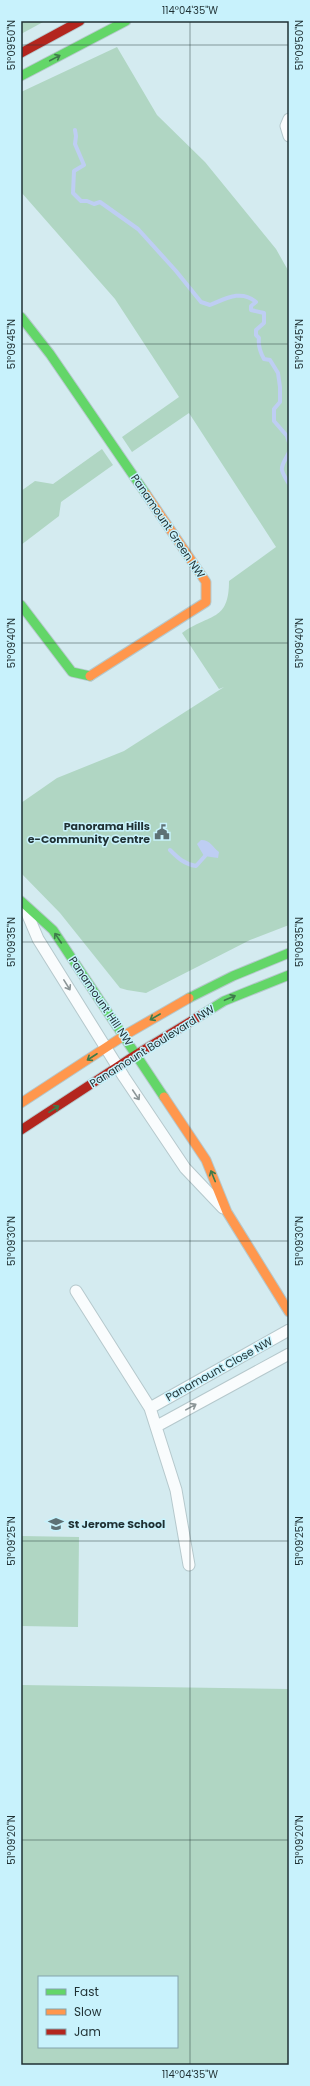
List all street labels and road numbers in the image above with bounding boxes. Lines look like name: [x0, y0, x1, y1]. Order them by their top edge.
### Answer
street label: Panamount Green NW: [127, 471, 209, 581]
street label: Panamount Hill NW: [65, 953, 137, 1049]
street label: Panamount Boulevard NW: [86, 1001, 218, 1091]
street label: Panamount Close NW: [163, 1333, 276, 1405]

